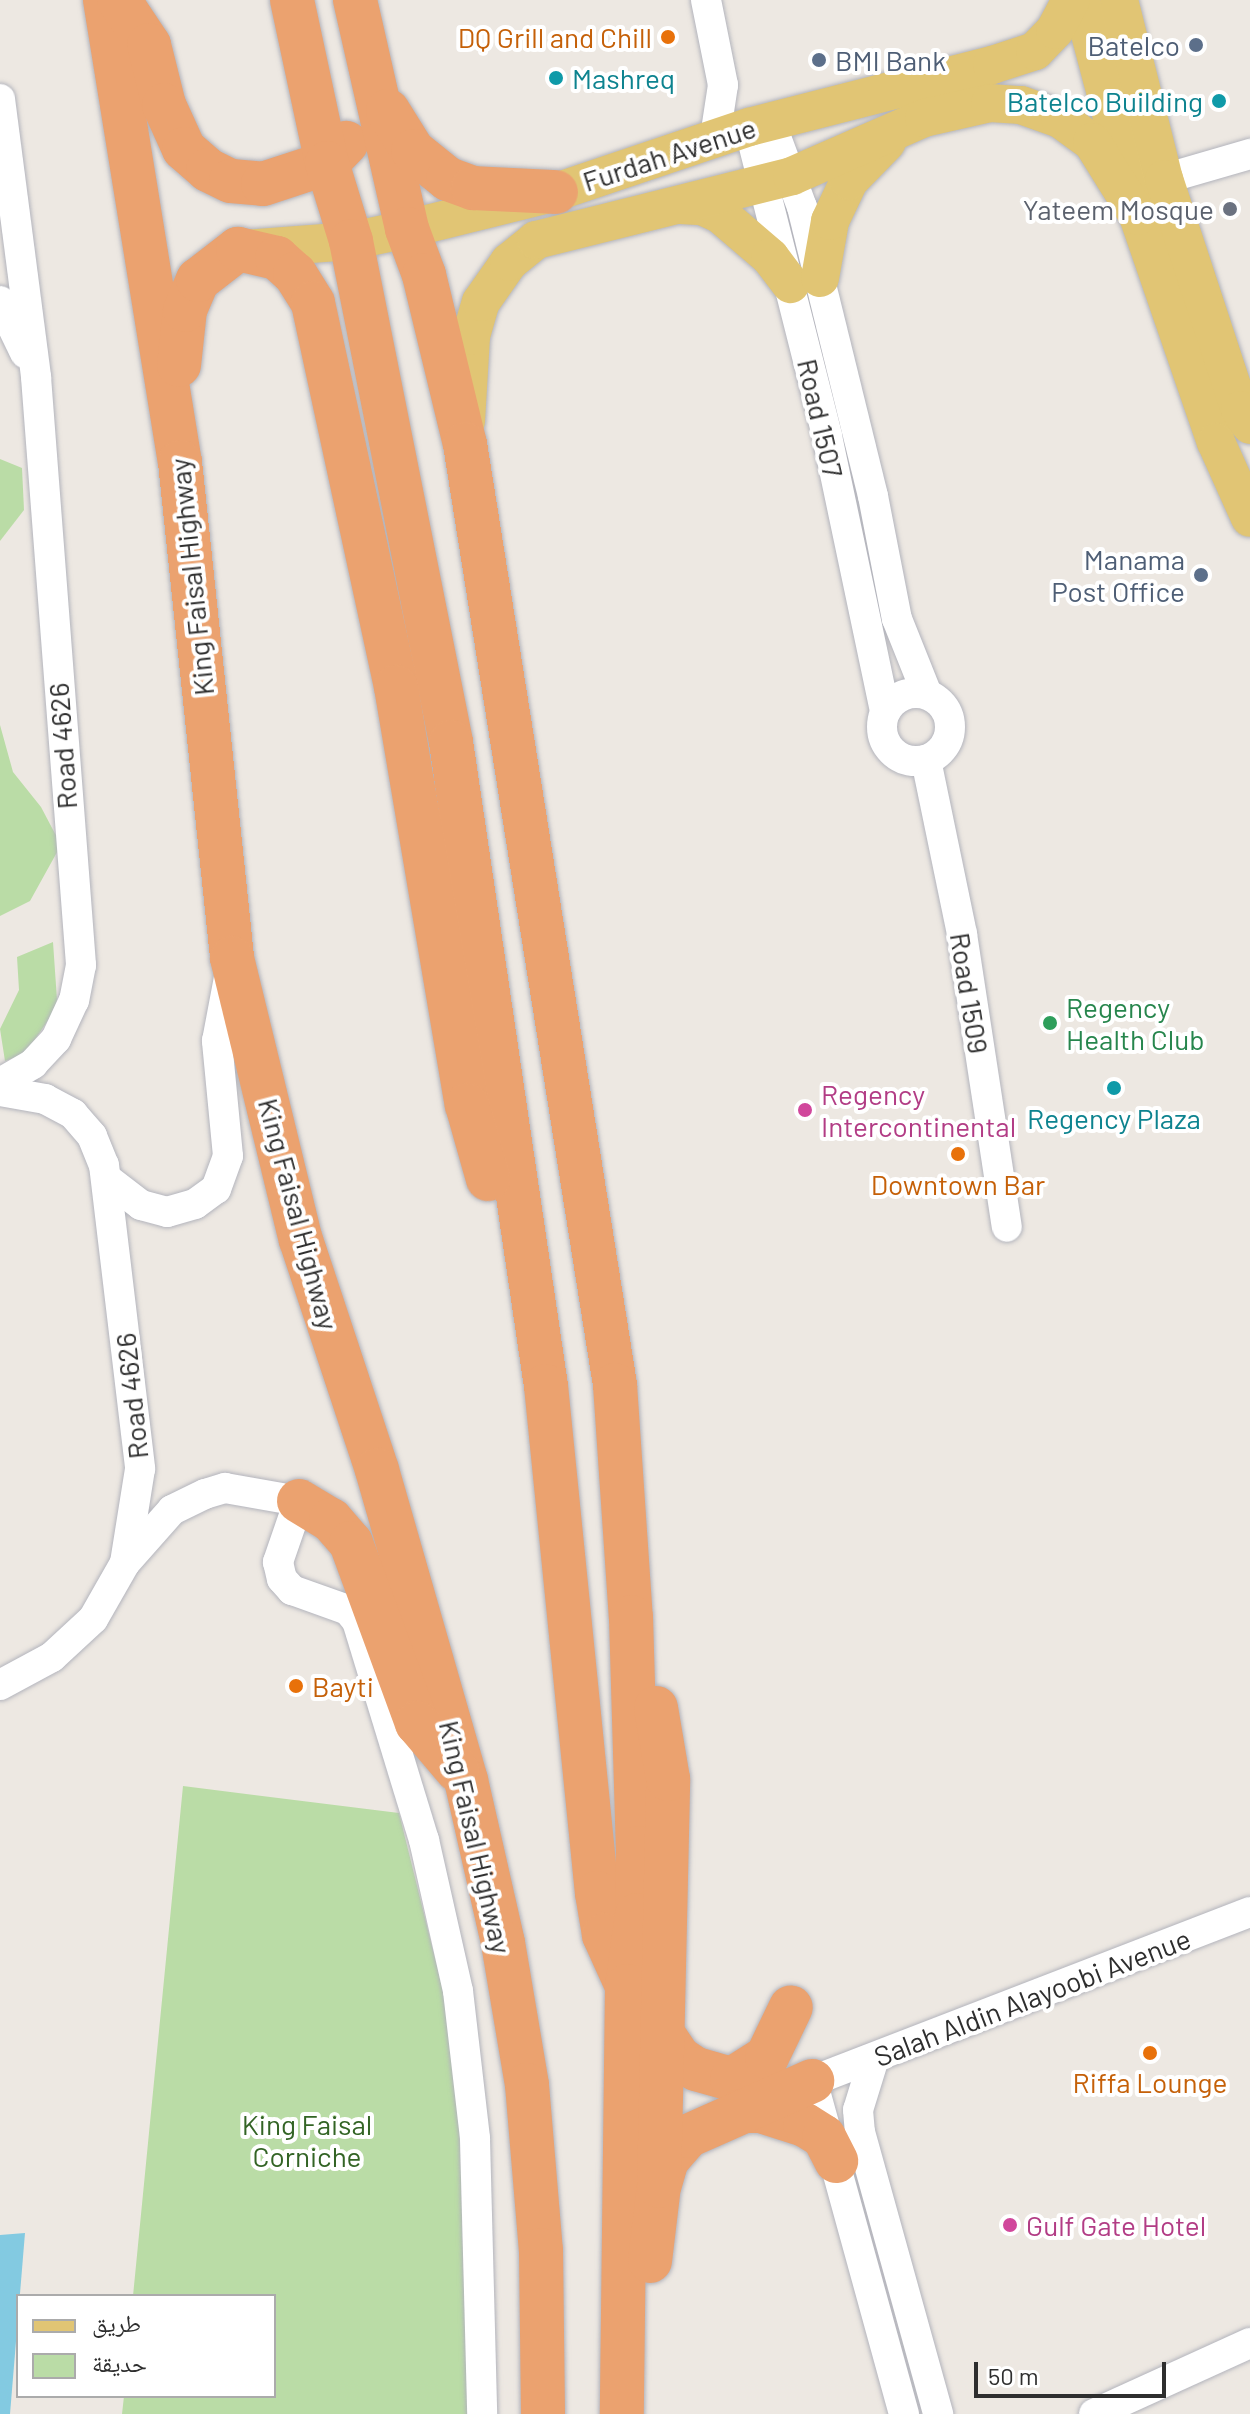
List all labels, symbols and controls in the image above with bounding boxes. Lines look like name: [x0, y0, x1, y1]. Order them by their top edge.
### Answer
place label: DQ Grill and Chill: [458, 20, 652, 54]
marker: DQ Grill and Chill: [659, 28, 677, 46]
place label: Batelco: [1088, 28, 1180, 62]
marker: Batelco: [1187, 36, 1205, 54]
place label: BMI Bank: [835, 43, 946, 77]
marker: BMI Bank: [810, 51, 828, 69]
place label: Mashreq: [572, 61, 675, 95]
marker: Mashreq: [547, 69, 565, 87]
place label: Batelco Building: [1007, 84, 1203, 118]
marker: Batelco Building: [1210, 92, 1228, 110]
street label: Furdah Avenue: [578, 110, 760, 198]
place label: Yateem Mosque: [1023, 192, 1214, 226]
marker: Yateem Mosque: [1221, 200, 1239, 218]
street label: Road 1507: [791, 355, 851, 481]
street label: King Faisal Highway: [162, 457, 220, 697]
place label: Manama Post Office: [1051, 542, 1185, 608]
marker: Manama Post Office: [1192, 566, 1210, 584]
street label: Road 4626: [41, 682, 83, 810]
street label: Road 1509: [944, 930, 996, 1056]
place label: Regency Health Club: [1066, 990, 1204, 1056]
marker: Regency Health Club: [1041, 1014, 1059, 1032]
place label: Regency Intercontinental: [821, 1077, 1016, 1143]
marker: Regency Plaza: [1105, 1079, 1123, 1097]
street label: King Faisal Highway: [252, 1095, 346, 1333]
marker: Regency Intercontinental: [796, 1101, 814, 1119]
place label: Regency Plaza: [1027, 1101, 1201, 1135]
marker: Downtown Bar: [949, 1145, 967, 1163]
place label: Downtown Bar: [871, 1167, 1045, 1201]
street label: Road 4626: [108, 1331, 154, 1461]
place label: Bayti: [312, 1669, 374, 1703]
marker: Bayti: [287, 1677, 305, 1695]
street label: King Faisal Highway: [433, 1717, 519, 1957]
street label: Salah Aldin Alayoobi Avenue: [869, 1921, 1195, 2073]
marker: Riffa Lounge: [1141, 2044, 1159, 2062]
place label: Riffa Lounge: [1073, 2065, 1227, 2099]
park label: King Faisal Corniche: [242, 2107, 372, 2173]
place label: Gulf Gate Hotel: [1026, 2208, 1206, 2242]
marker: Gulf Gate Hotel: [1001, 2216, 1019, 2234]
legend: [16, 2294, 276, 2398]
text: طريق: [92, 2308, 141, 2337]
scale bar: [978, 2346, 1170, 2396]
text: حديقة: [92, 2348, 147, 2377]
text: 50 m: [988, 2361, 1039, 2390]

